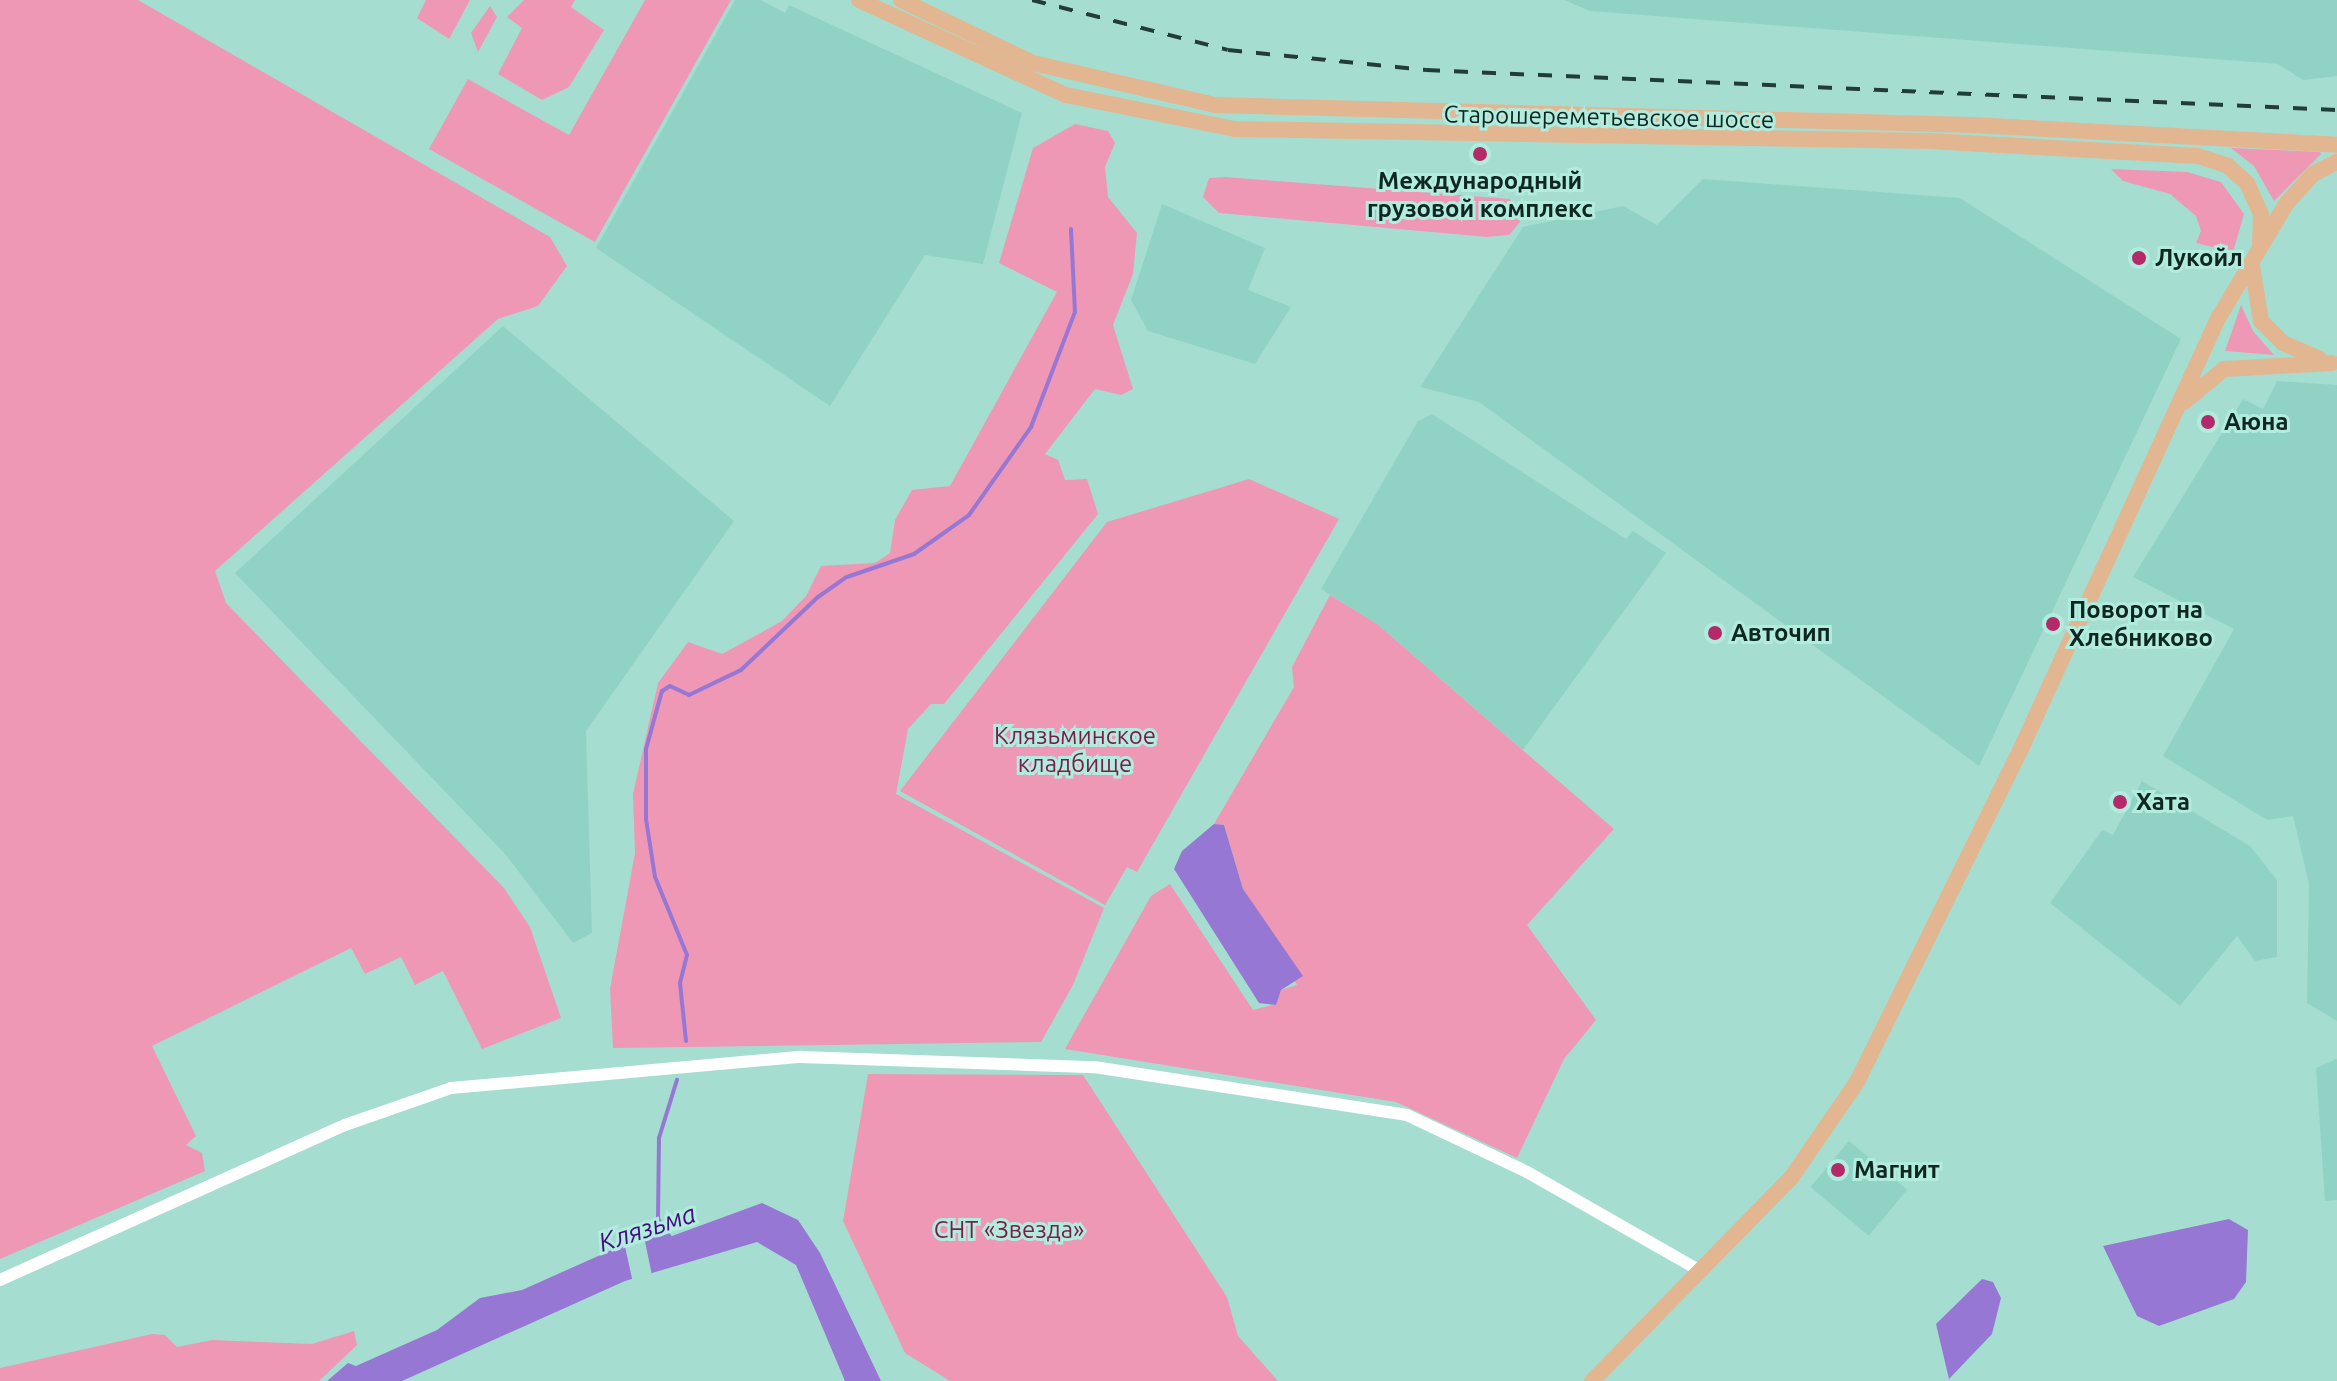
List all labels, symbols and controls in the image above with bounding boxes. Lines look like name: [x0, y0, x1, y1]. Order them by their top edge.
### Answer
street label: Старошереметьевское шоссе: [1444, 100, 1774, 134]
marker: Международный грузовой комплекс: [1471, 145, 1489, 163]
place label: Международный грузовой комплекс: [1367, 167, 1593, 223]
place label: Лукойл: [2155, 244, 2243, 272]
marker: Лукойл: [2130, 249, 2148, 267]
place label: Аюна: [2224, 408, 2289, 436]
marker: Аюна: [2199, 413, 2217, 431]
place label: Поворот на Хлебниково: [2069, 596, 2213, 652]
marker: Поворот на Хлебниково: [2044, 615, 2062, 633]
place label: Авточип: [1731, 619, 1831, 647]
marker: Авточип: [1706, 624, 1724, 642]
park label: Клязьминское кладбище: [994, 722, 1156, 778]
place label: Хата: [2136, 788, 2190, 816]
marker: Хата: [2111, 793, 2129, 811]
place label: Магнит: [1854, 1156, 1940, 1184]
marker: Магнит: [1829, 1161, 1847, 1179]
water label: Клязьма: [594, 1198, 700, 1258]
park label: СНТ «Звезда»: [934, 1216, 1084, 1244]

